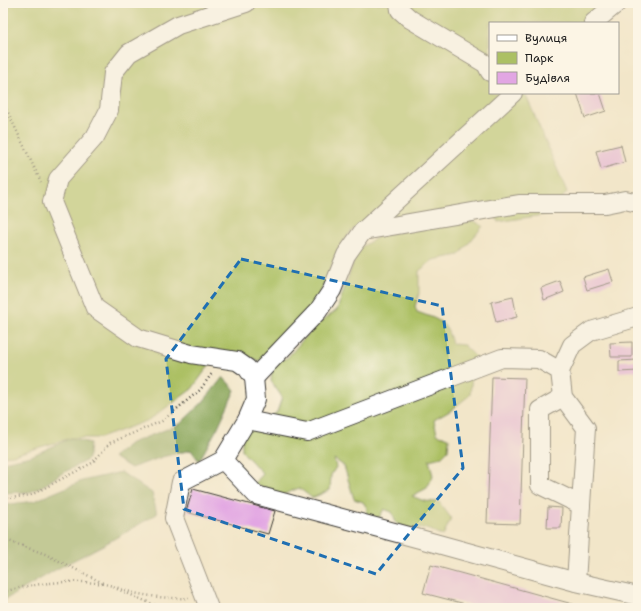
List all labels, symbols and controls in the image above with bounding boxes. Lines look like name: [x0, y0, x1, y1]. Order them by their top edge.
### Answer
legend: [489, 22, 619, 94]
text: Вулиця: [525, 30, 567, 46]
text: Парк: [525, 50, 554, 66]
text: Будівля: [525, 70, 570, 86]

